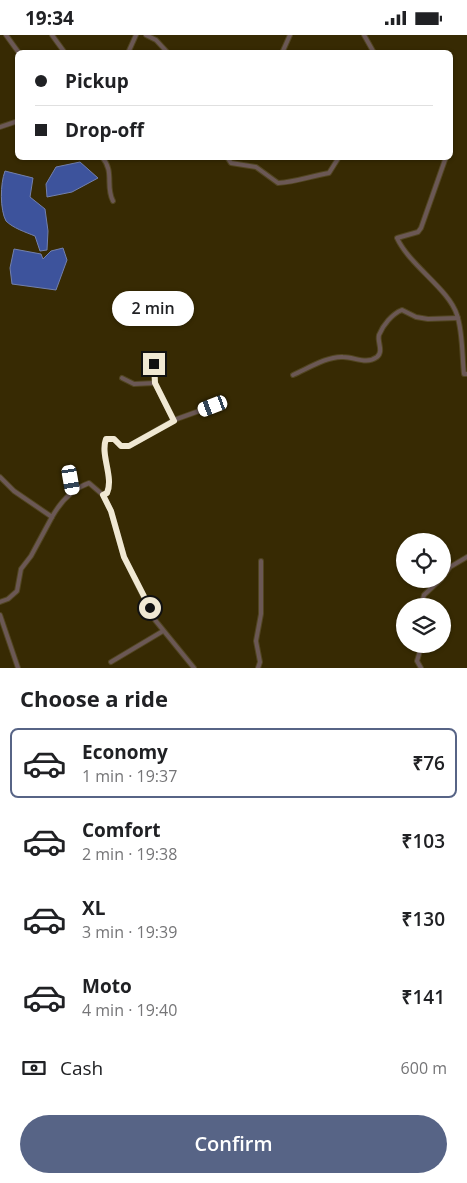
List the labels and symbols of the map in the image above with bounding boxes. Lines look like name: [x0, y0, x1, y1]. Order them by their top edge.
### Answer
callout: 2 min: [113, 291, 195, 327]
route end: [143, 353, 165, 375]
car: [196, 394, 229, 418]
car: [61, 464, 80, 496]
route start: [139, 597, 161, 619]

